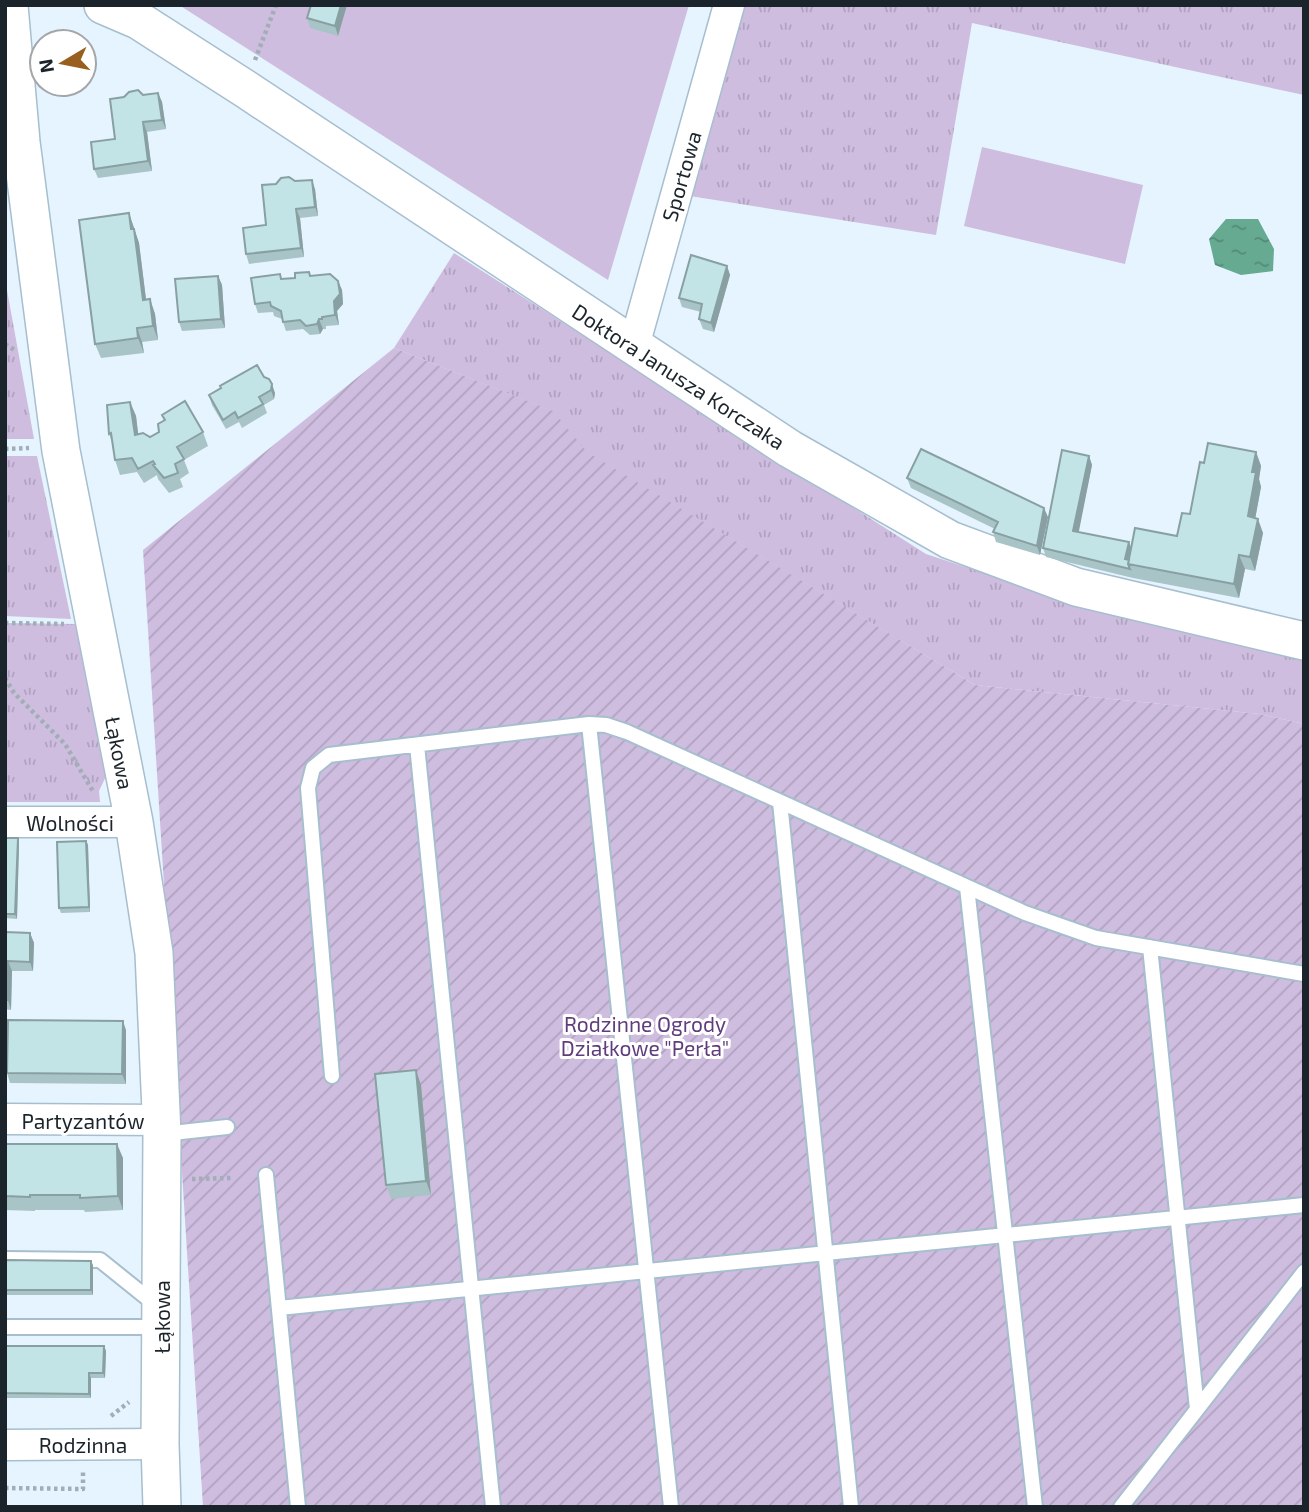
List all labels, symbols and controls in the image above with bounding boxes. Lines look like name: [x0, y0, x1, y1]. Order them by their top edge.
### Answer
north arrow: [28, 28, 98, 98]
text: N: [33, 57, 58, 75]
street label: Sportowa: [656, 128, 706, 224]
street label: Doktora Janusza Korczaka: [568, 298, 790, 454]
street label: Łąkowa: [101, 715, 139, 791]
street label: Wolności: [26, 810, 114, 835]
park label: Rodzinne Ogrody Działkowe "Perła": [561, 1011, 729, 1060]
street label: Partyzantów: [22, 1108, 144, 1133]
street label: Łąkowa: [149, 1280, 174, 1354]
street label: Rodzinna: [39, 1432, 127, 1457]

